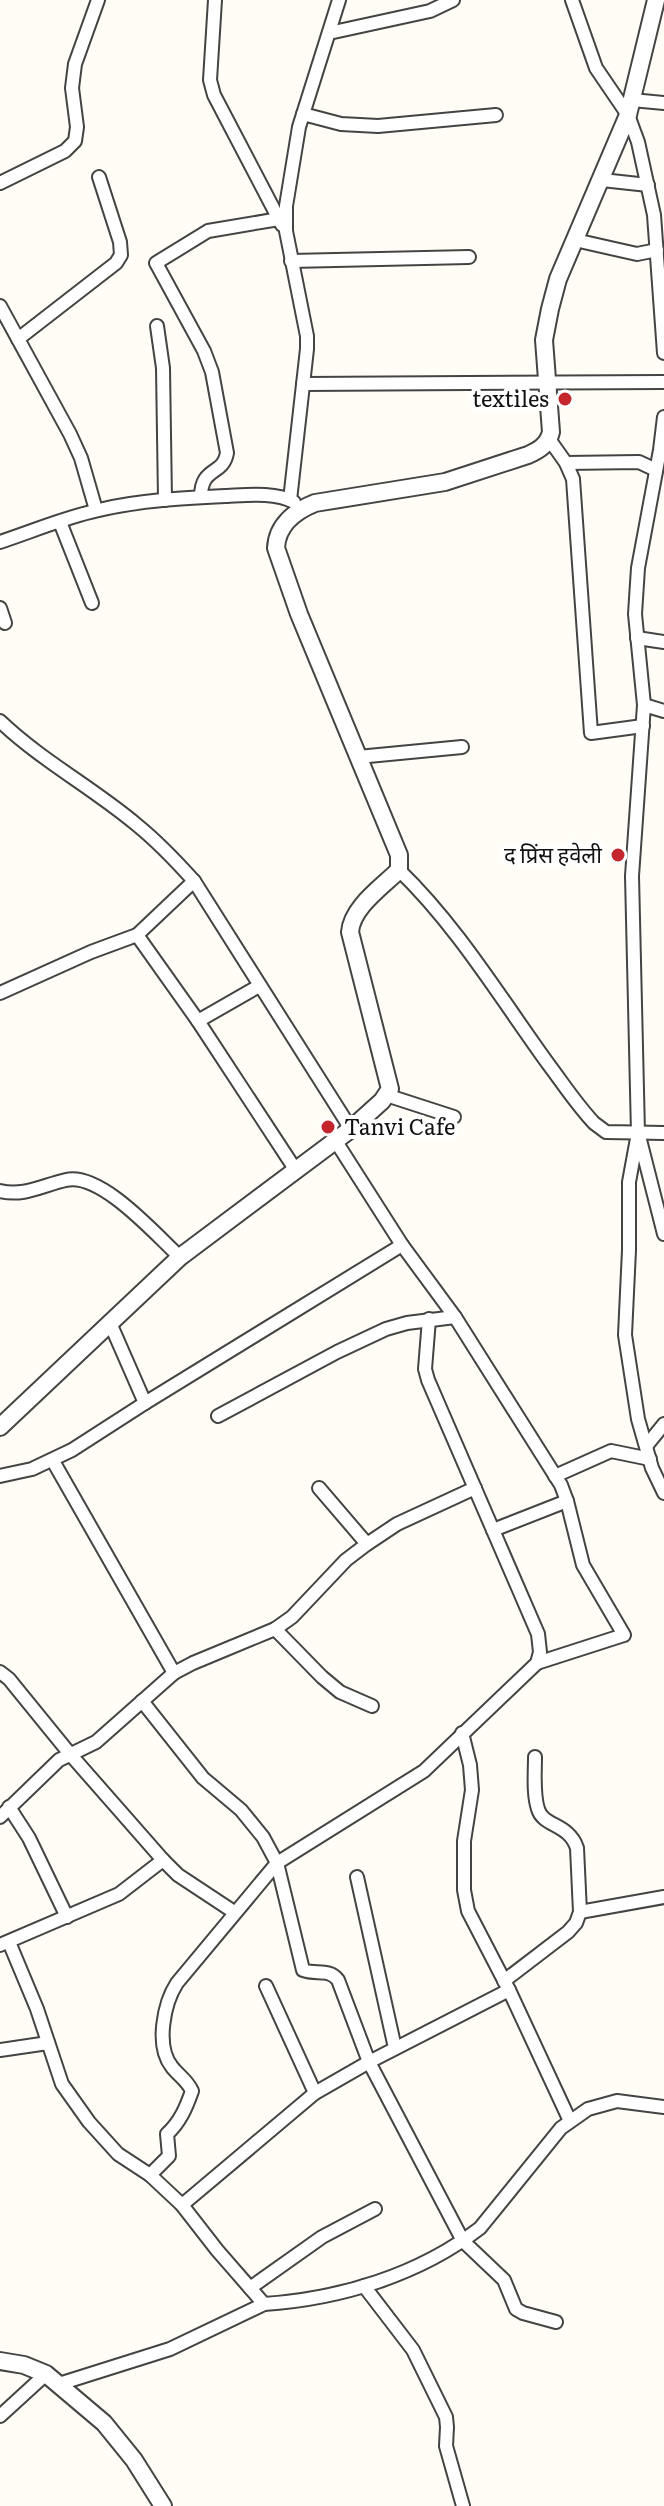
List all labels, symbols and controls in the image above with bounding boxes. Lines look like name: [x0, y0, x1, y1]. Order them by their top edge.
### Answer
place label: textiles: [472, 381, 549, 414]
marker: textiles: [556, 390, 574, 408]
place label: द प्रिंस हवेली: [504, 837, 602, 870]
marker: द प्रिंस हवेली: [609, 846, 627, 864]
place label: Tanvi Cafe: [344, 1109, 456, 1142]
marker: Tanvi Cafe: [319, 1118, 337, 1136]

